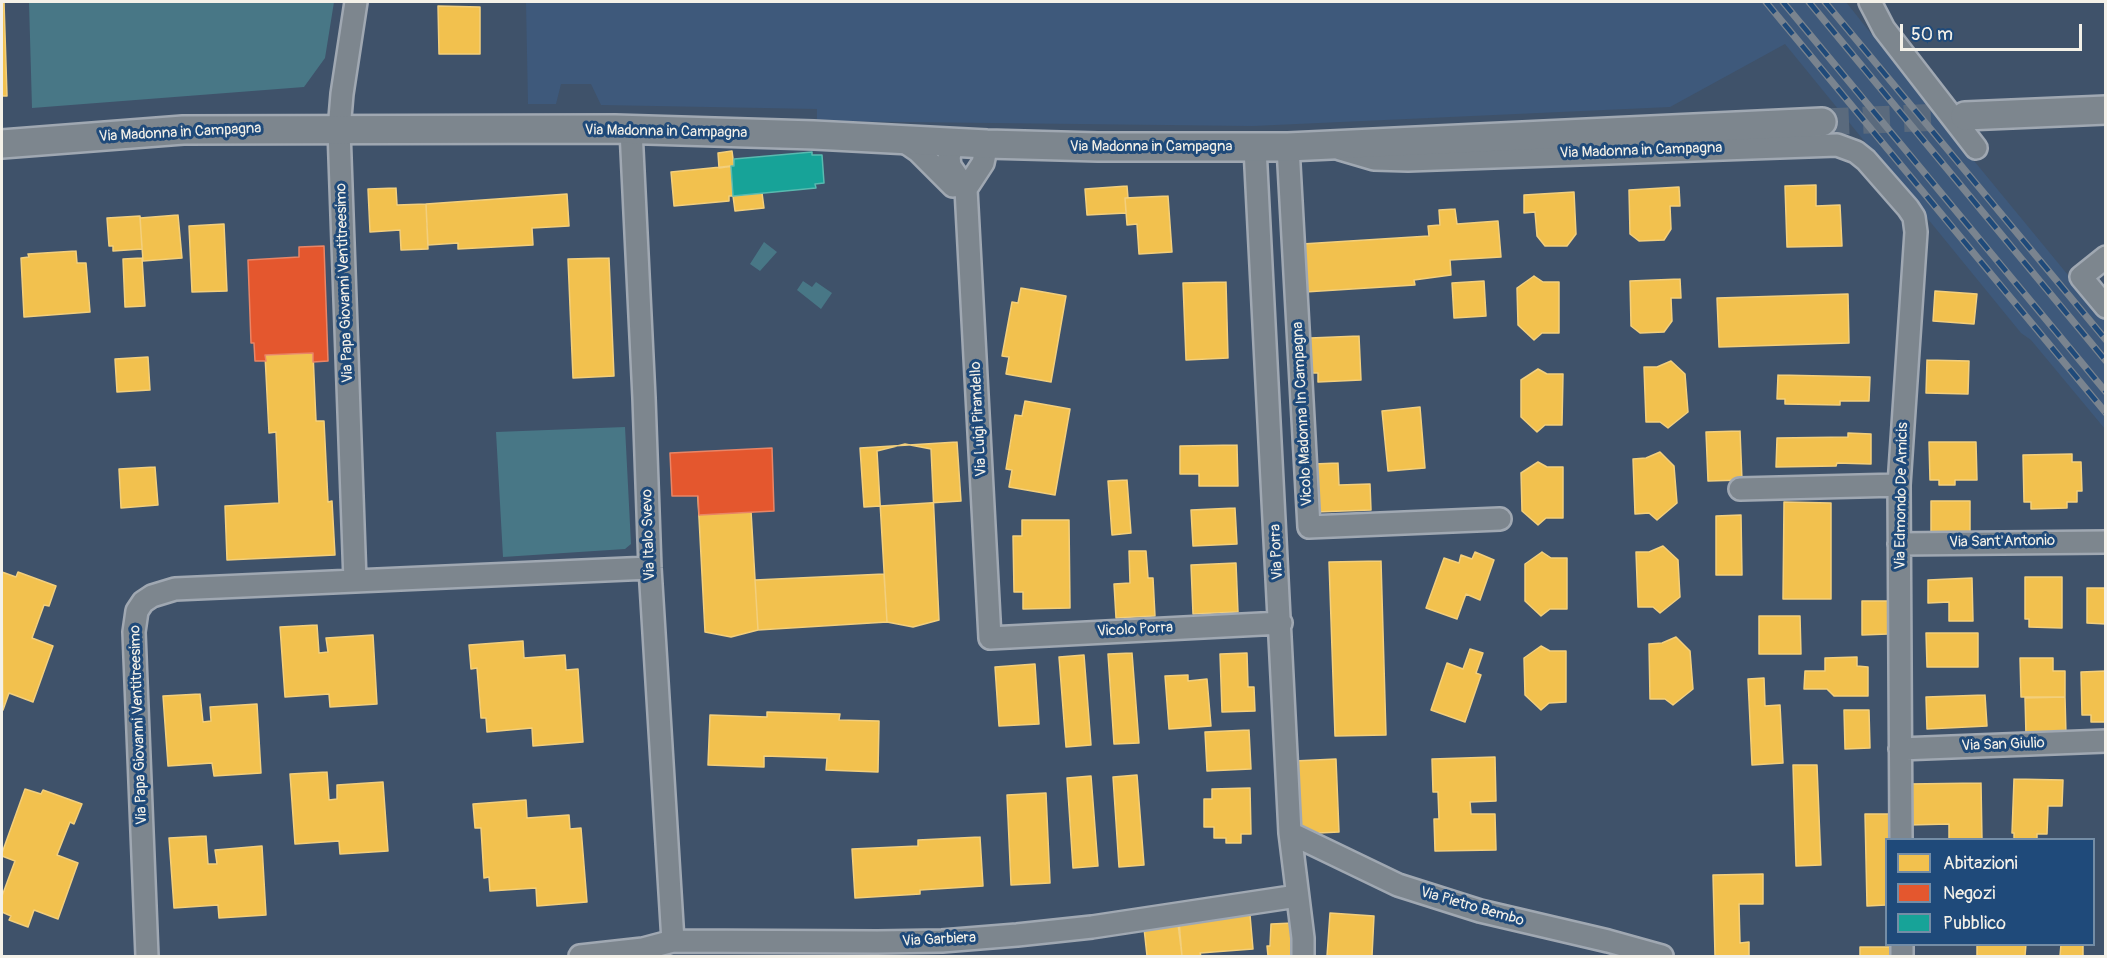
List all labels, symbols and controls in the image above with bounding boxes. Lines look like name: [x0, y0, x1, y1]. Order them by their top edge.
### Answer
scale bar: [1903, 12, 2084, 50]
text: 50 m: [1911, 23, 1953, 46]
street label: Via Madonna in Campagna: [98, 120, 262, 146]
street label: Via Madonna in Campagna: [585, 122, 747, 142]
street label: Via Madonna in Campagna: [1070, 138, 1232, 156]
street label: Via Madonna in Campagna: [1559, 139, 1723, 163]
street label: Via Papa Giovanni Ventitreesimo: [333, 183, 357, 383]
street label: Vicolo Madonna In Campagna: [1289, 321, 1317, 507]
street label: Via Luigi Pirandello: [967, 361, 991, 477]
street label: Via Edmondo De Amicis: [1892, 422, 1912, 570]
street label: Via Italo Svevo: [638, 489, 660, 581]
street label: Via Porra: [1267, 524, 1287, 580]
street label: Via Sant'Antonio: [1949, 532, 2055, 552]
street label: Vicolo Porra: [1096, 619, 1174, 641]
street label: Via Papa Giovanni Ventitreesimo: [127, 625, 151, 825]
street label: Via San Giulio: [1961, 735, 2045, 755]
legend: [1885, 838, 2095, 946]
text: Abitazioni: [1943, 852, 2018, 875]
text: Negozi: [1943, 882, 1995, 905]
street label: Via Pietro Bembo: [1418, 884, 1526, 930]
text: Pubblico: [1943, 912, 2006, 935]
street label: Via Garbiera: [902, 929, 976, 951]

